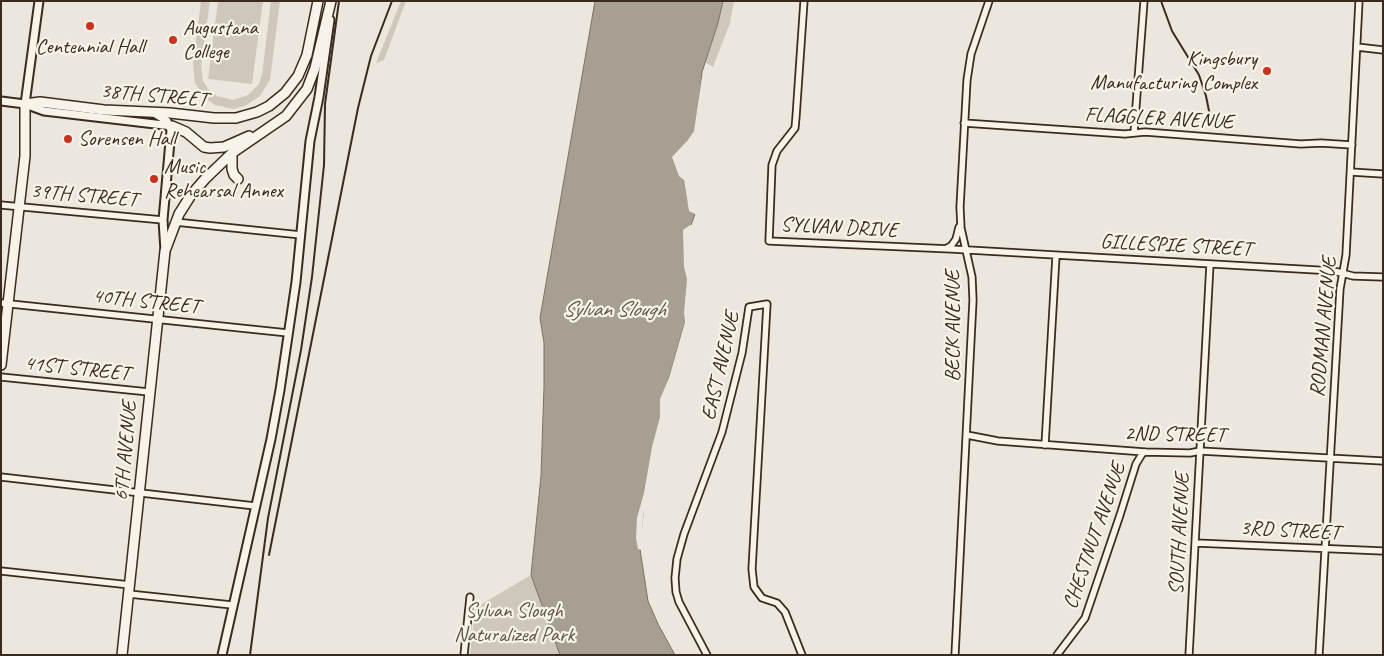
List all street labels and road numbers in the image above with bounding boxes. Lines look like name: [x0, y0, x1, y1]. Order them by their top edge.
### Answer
street label: 38TH STREET: [99, 79, 209, 113]
street label: FLAGGLER AVENUE: [1084, 103, 1234, 135]
street label: 39TH STREET: [29, 179, 139, 213]
street label: SYLVAN DRIVE: [780, 212, 898, 244]
street label: GILLESPIE STREET: [1100, 229, 1252, 263]
street label: RODMAN AVENUE: [1305, 256, 1343, 398]
street label: BECK AVENUE: [940, 270, 966, 382]
street label: 40TH STREET: [91, 284, 201, 320]
street label: EAST AVENUE: [696, 309, 746, 423]
street label: 41ST STREET: [23, 351, 131, 387]
street label: 6TH AVENUE: [109, 400, 143, 502]
street label: 2ND STREET: [1124, 422, 1226, 448]
street label: CHESTNUT AVENUE: [1058, 460, 1132, 612]
street label: SOUTH AVENUE: [1164, 472, 1196, 596]
street label: 3RD STREET: [1239, 516, 1341, 546]

